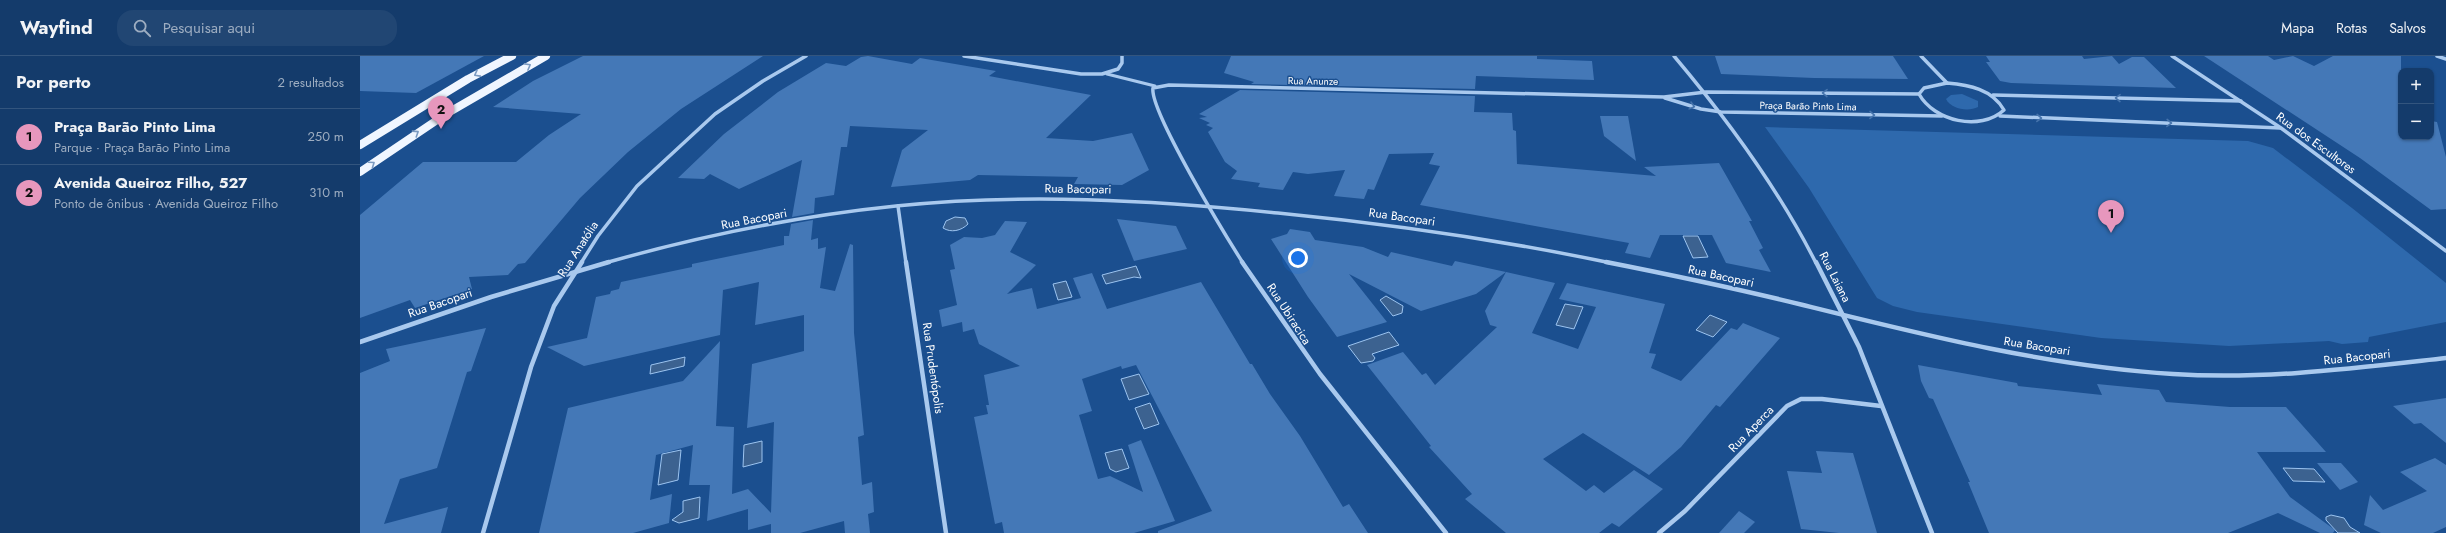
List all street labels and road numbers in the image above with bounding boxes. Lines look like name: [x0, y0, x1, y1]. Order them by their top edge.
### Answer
street label: Rua Anunze: [1288, 73, 1338, 89]
street label: Praça Barão Pinto Lima: [1759, 98, 1857, 114]
street label: Rua dos Escultores: [2272, 108, 2360, 178]
street label: Rua Bacopari: [1044, 179, 1112, 199]
street label: Rua Bacopari: [1368, 203, 1436, 231]
street label: Rua Bacopari: [719, 204, 789, 234]
street label: Rua Anatólia: [553, 217, 603, 281]
street label: Rua Laiana: [1815, 249, 1855, 306]
street label: Rua Bacopari: [1686, 260, 1756, 292]
street label: Rua Ubiracica: [1262, 280, 1316, 348]
street label: Rua Bacopari: [405, 284, 475, 322]
street label: Rua Prudentópolis: [918, 321, 948, 415]
street label: Rua Bacopari: [2003, 332, 2071, 360]
street label: Rua Bacopari: [2323, 345, 2391, 369]
street label: Rua Aperca: [1724, 401, 1778, 456]

